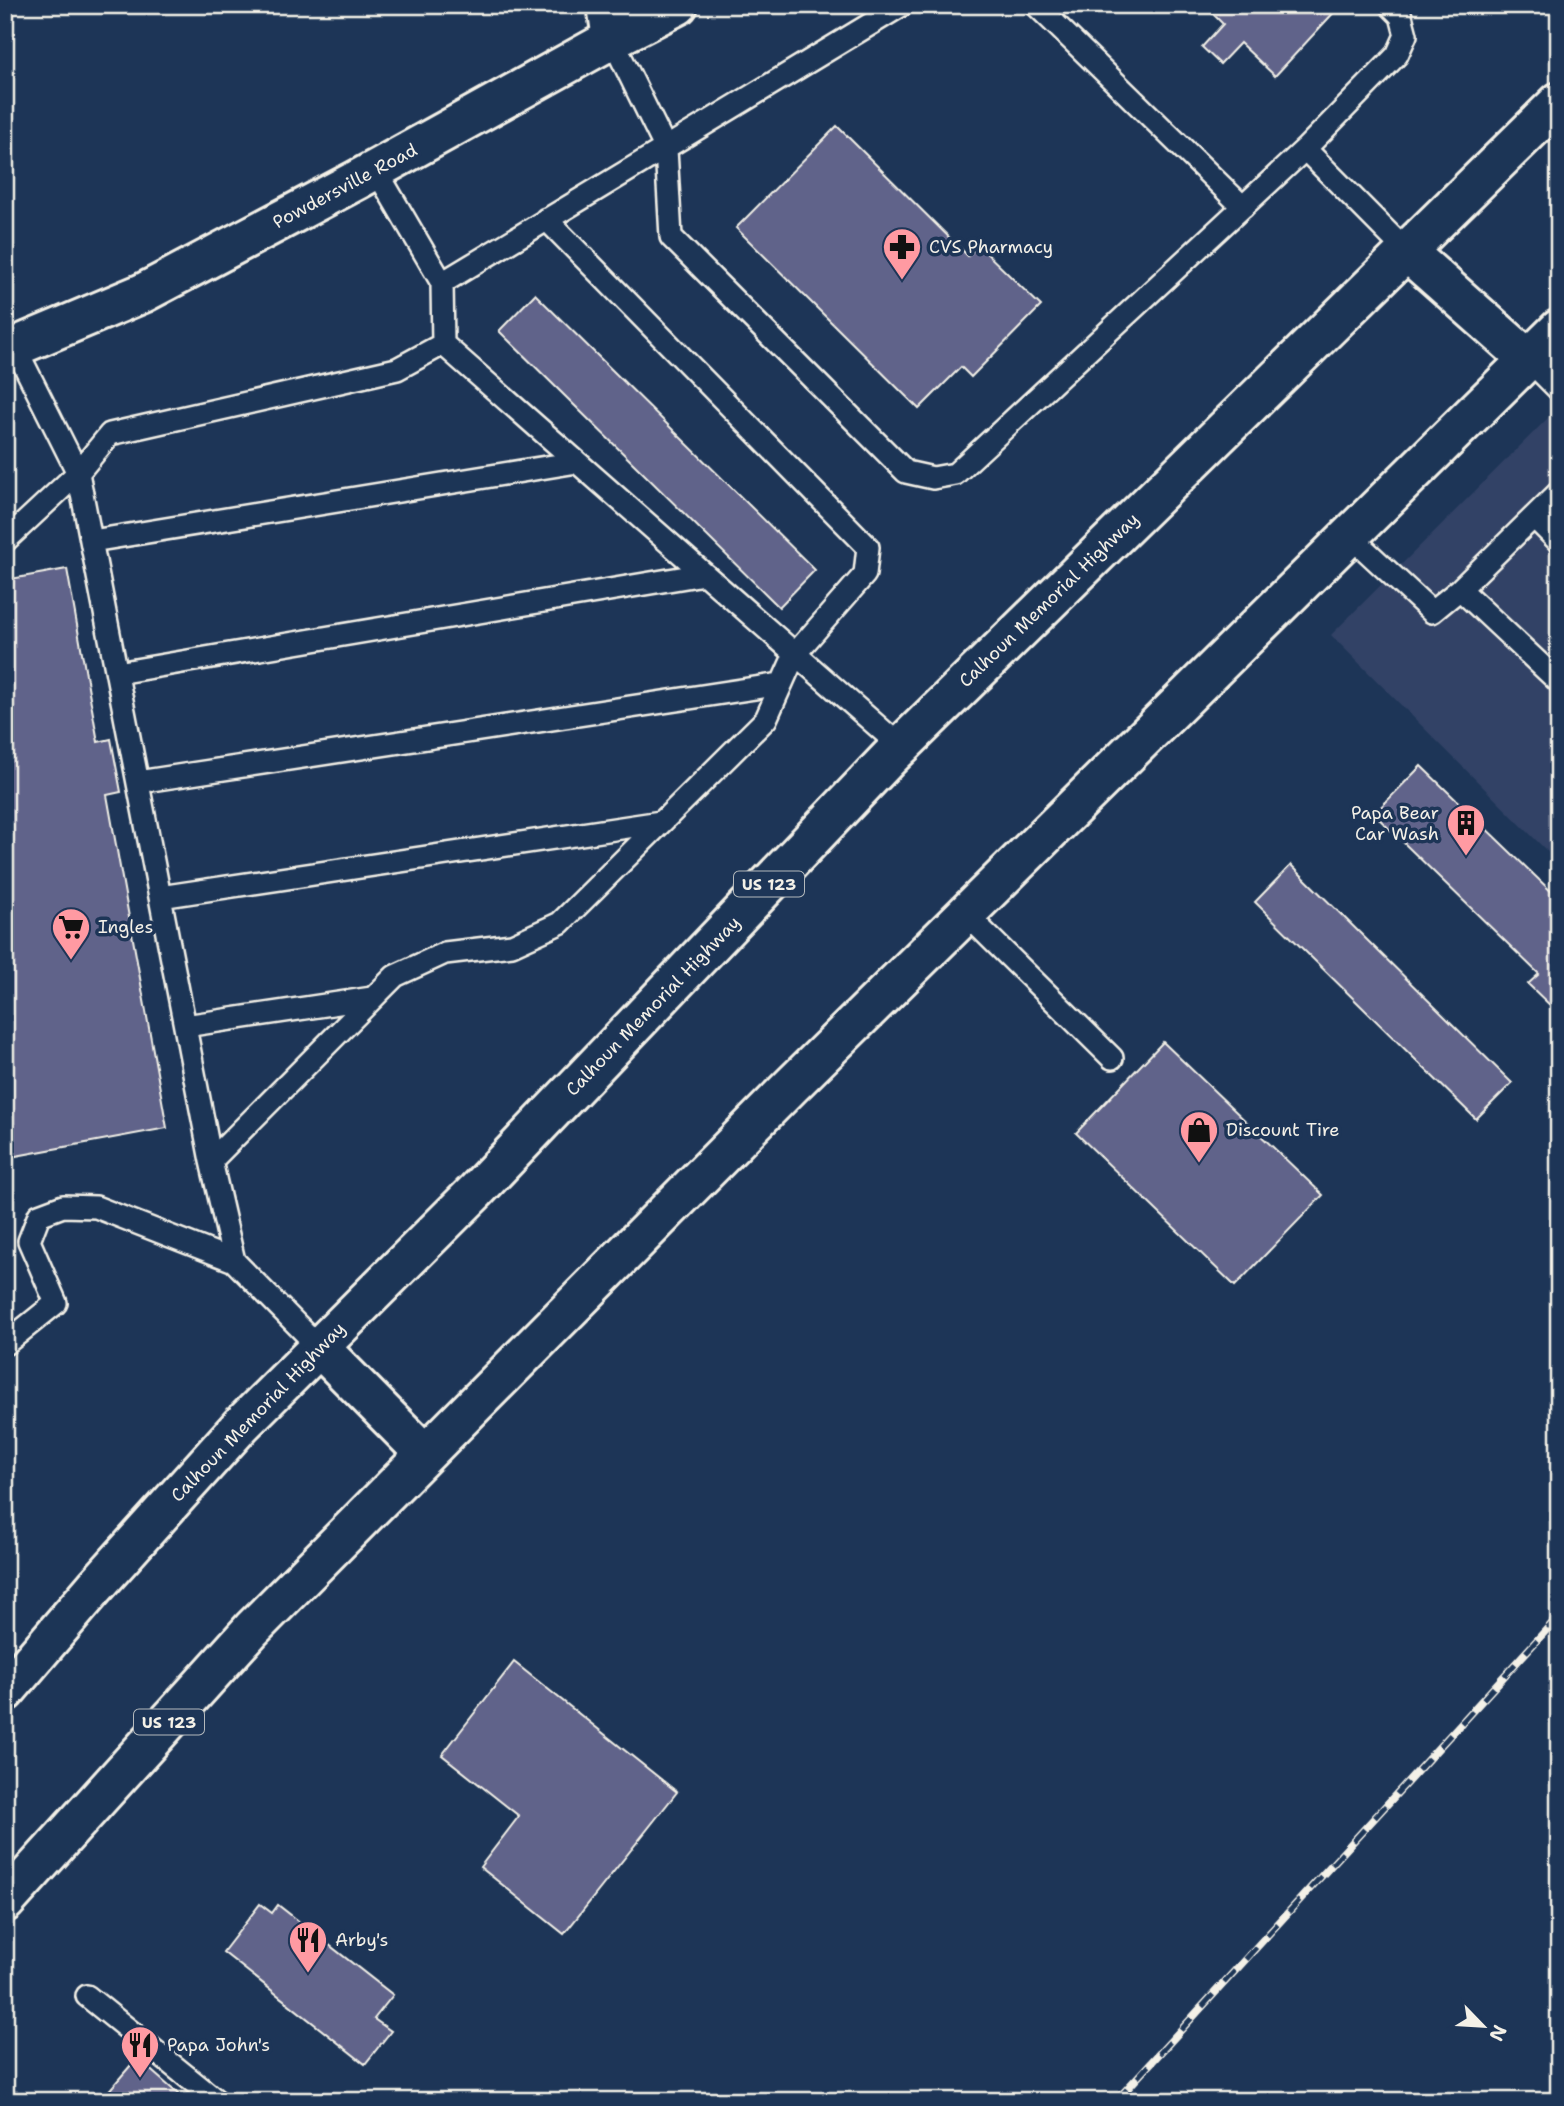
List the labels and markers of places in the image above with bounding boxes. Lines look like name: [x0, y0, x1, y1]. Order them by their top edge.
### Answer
pharmacy icon: CVS Pharmacy: [881, 226, 923, 281]
place label: CVS Pharmacy: [929, 235, 1053, 259]
place label: Papa Bear Car Wash: [1351, 801, 1439, 846]
building icon: Papa Bear Car Wash: [1445, 802, 1487, 857]
supermarket icon: Ingles: [50, 906, 92, 961]
place label: Ingles: [98, 915, 153, 939]
shop icon: Discount Tire: [1178, 1109, 1220, 1164]
place label: Discount Tire: [1226, 1118, 1339, 1142]
restaurant icon: Arby's: [287, 1919, 329, 1974]
place label: Arby's: [335, 1928, 388, 1952]
restaurant icon: Papa John's: [119, 2024, 161, 2079]
place label: Papa John's: [167, 2033, 270, 2057]

